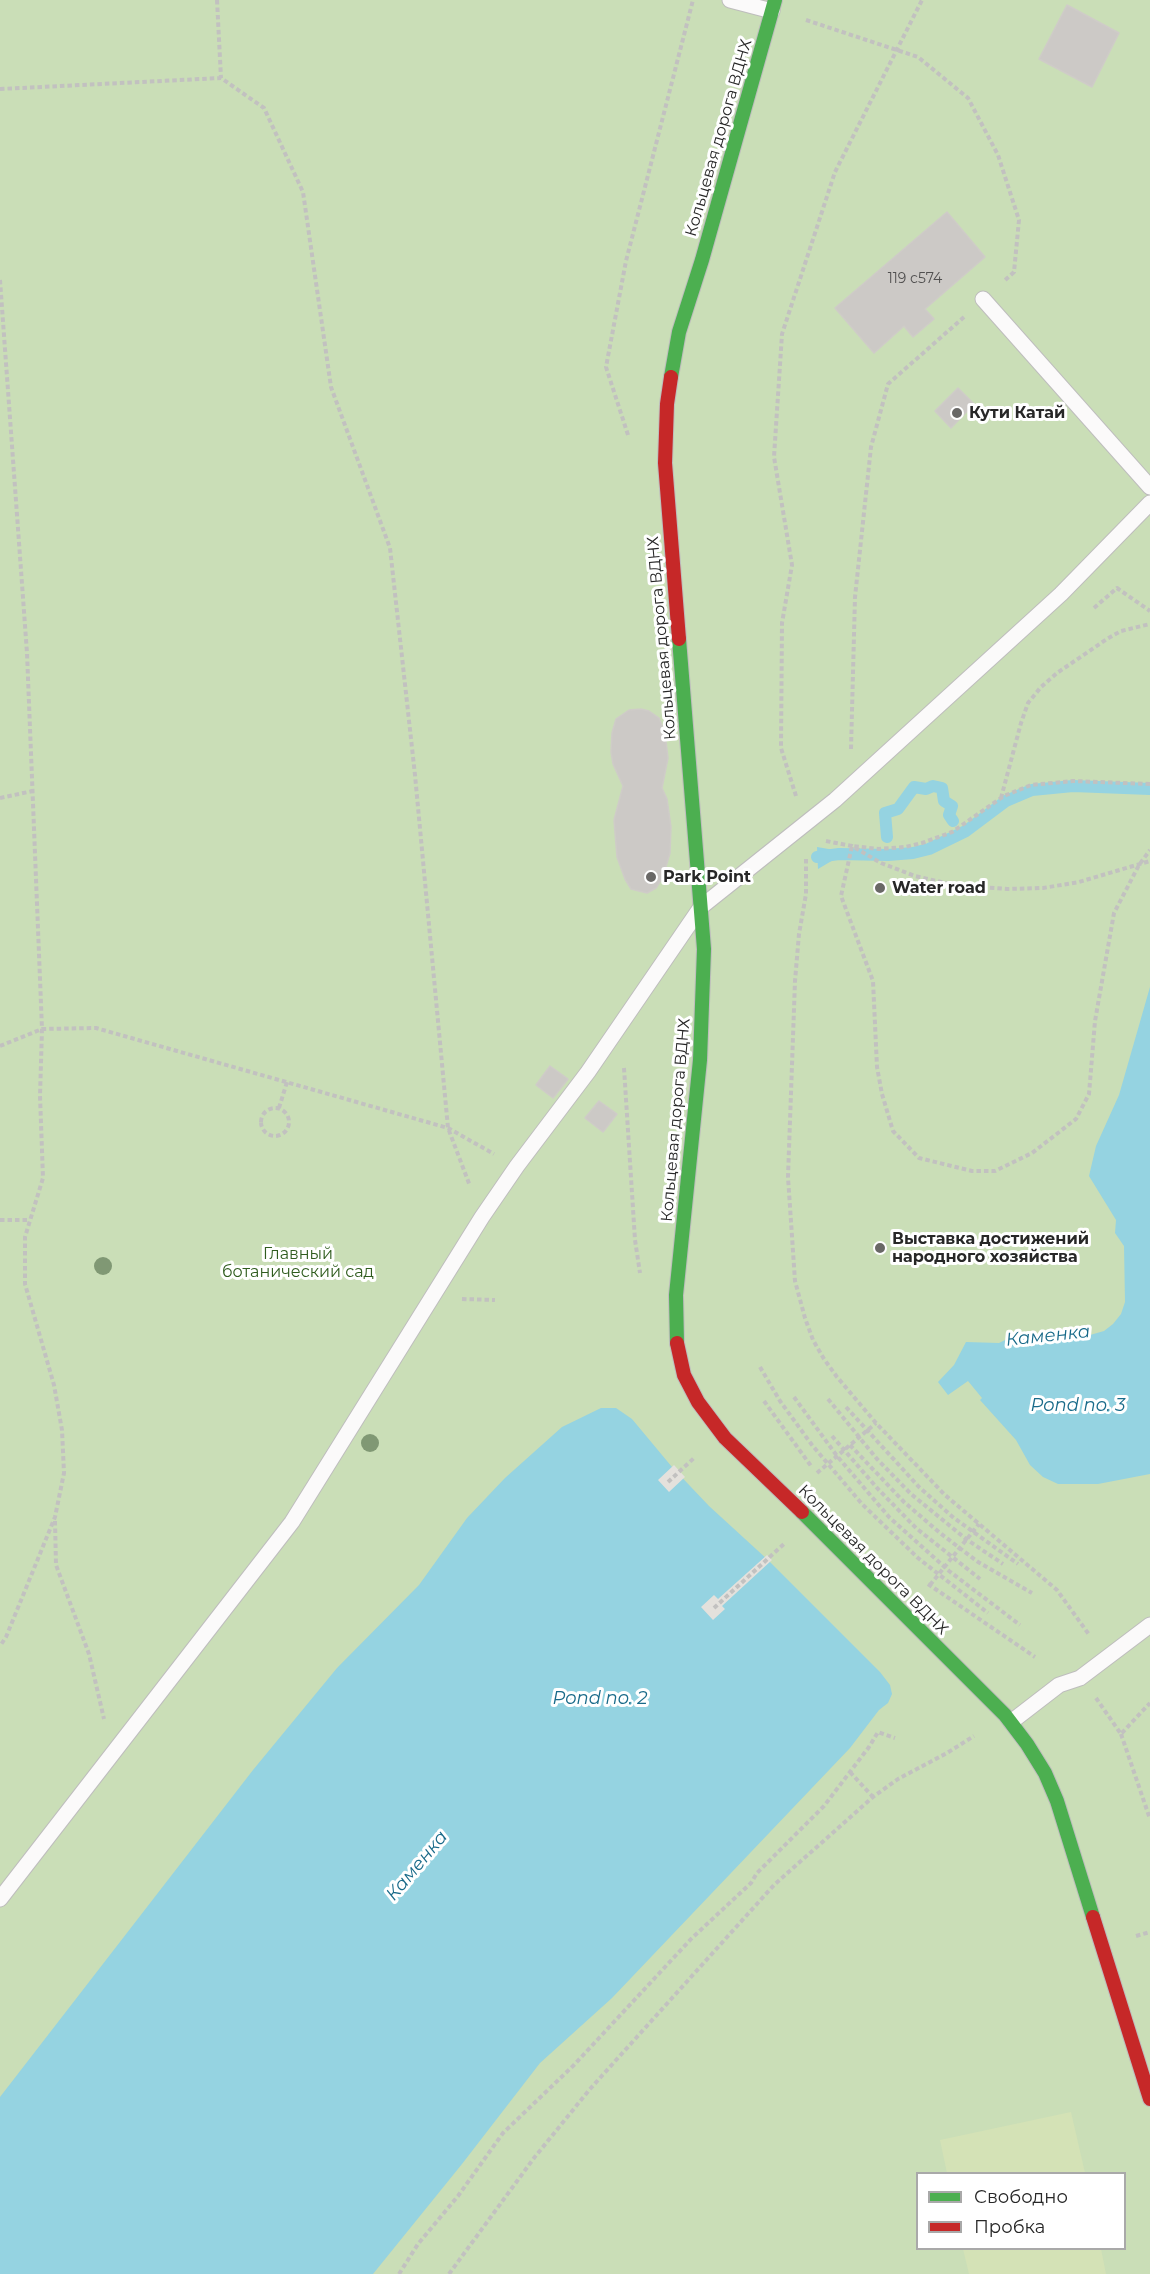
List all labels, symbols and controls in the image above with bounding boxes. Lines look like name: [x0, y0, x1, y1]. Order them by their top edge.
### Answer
street label: Кольцевая дорога ВДНХ: [682, 37, 756, 239]
house number: 119 с574: [888, 271, 942, 287]
place label: Кути Катай: [969, 403, 1065, 423]
marker: Кути Катай: [950, 406, 964, 420]
street label: Кольцевая дорога ВДНХ: [644, 535, 680, 741]
place label: Park Point: [663, 867, 751, 887]
marker: Park Point: [644, 870, 658, 884]
place label: Water road: [892, 878, 986, 898]
marker: Water road: [873, 881, 887, 895]
street label: Кольцевая дорога ВДНХ: [658, 1017, 694, 1223]
place label: Выставка достижений народного хозяйства: [892, 1229, 1089, 1267]
marker: Выставка достижений народного хозяйства: [873, 1241, 887, 1255]
park label: Главный ботанический сад: [222, 1244, 374, 1282]
water label: Каменка: [1005, 1321, 1091, 1351]
water label: Pond no. 3: [1031, 1395, 1125, 1417]
street label: Кольцевая дорога ВДНХ: [794, 1481, 952, 1639]
water label: Pond no. 2: [552, 1688, 648, 1710]
water label: Каменка: [382, 1827, 452, 1905]
legend: [916, 2172, 1126, 2250]
text: Свободно: [974, 2186, 1068, 2208]
text: Пробка: [974, 2216, 1045, 2238]

